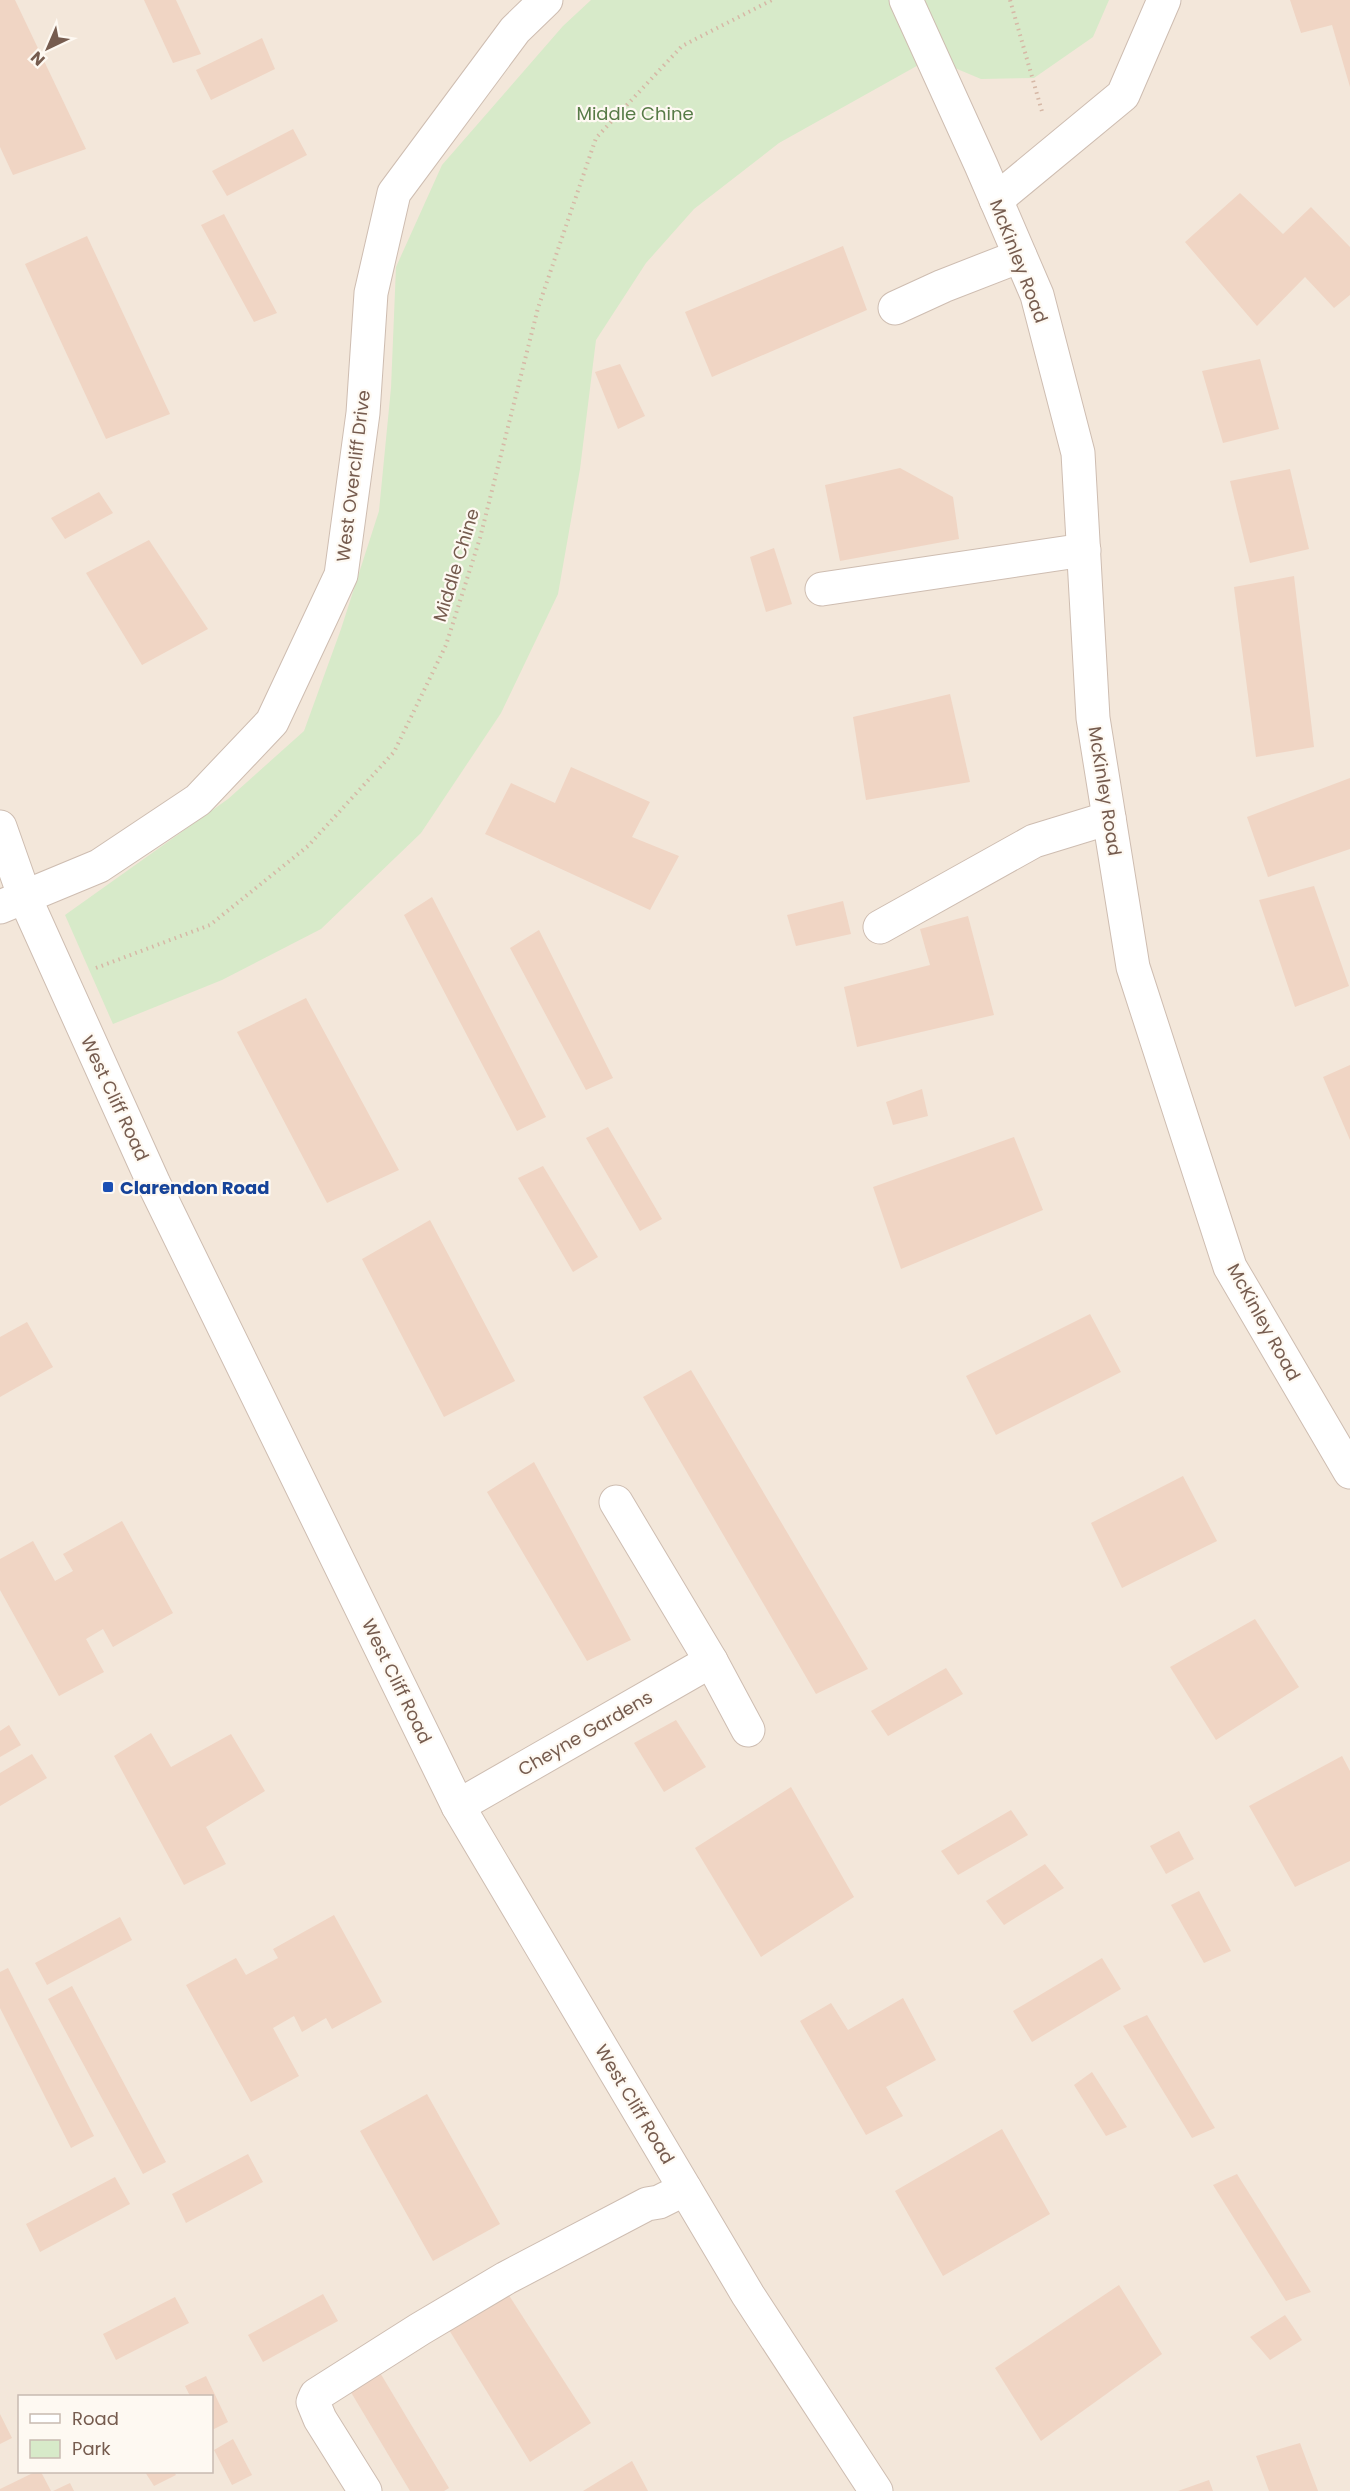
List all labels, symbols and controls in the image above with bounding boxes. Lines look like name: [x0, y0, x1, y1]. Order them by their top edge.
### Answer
north arrow: [18, 18, 78, 78]
text: N: [26, 46, 50, 71]
park label: Middle Chine: [576, 101, 694, 126]
street label: McKinley Road: [984, 196, 1054, 326]
street label: West Overcliff Drive: [330, 389, 376, 563]
street label: Middle Chine: [427, 505, 485, 625]
street label: McKinley Road: [1082, 725, 1128, 857]
street label: West Cliff Road: [75, 1031, 155, 1165]
place label: Clarendon Road: [120, 1175, 269, 1200]
marker: Clarendon Road: [101, 1180, 115, 1194]
street label: McKinley Road: [1221, 1259, 1307, 1385]
street label: West Cliff Road: [356, 1615, 438, 1747]
street label: Cheyne Gardens: [513, 1684, 657, 1782]
street label: West Cliff Road: [589, 2039, 681, 2169]
legend: [18, 2395, 213, 2473]
text: Road: [72, 2406, 119, 2431]
text: Park: [72, 2436, 111, 2461]

